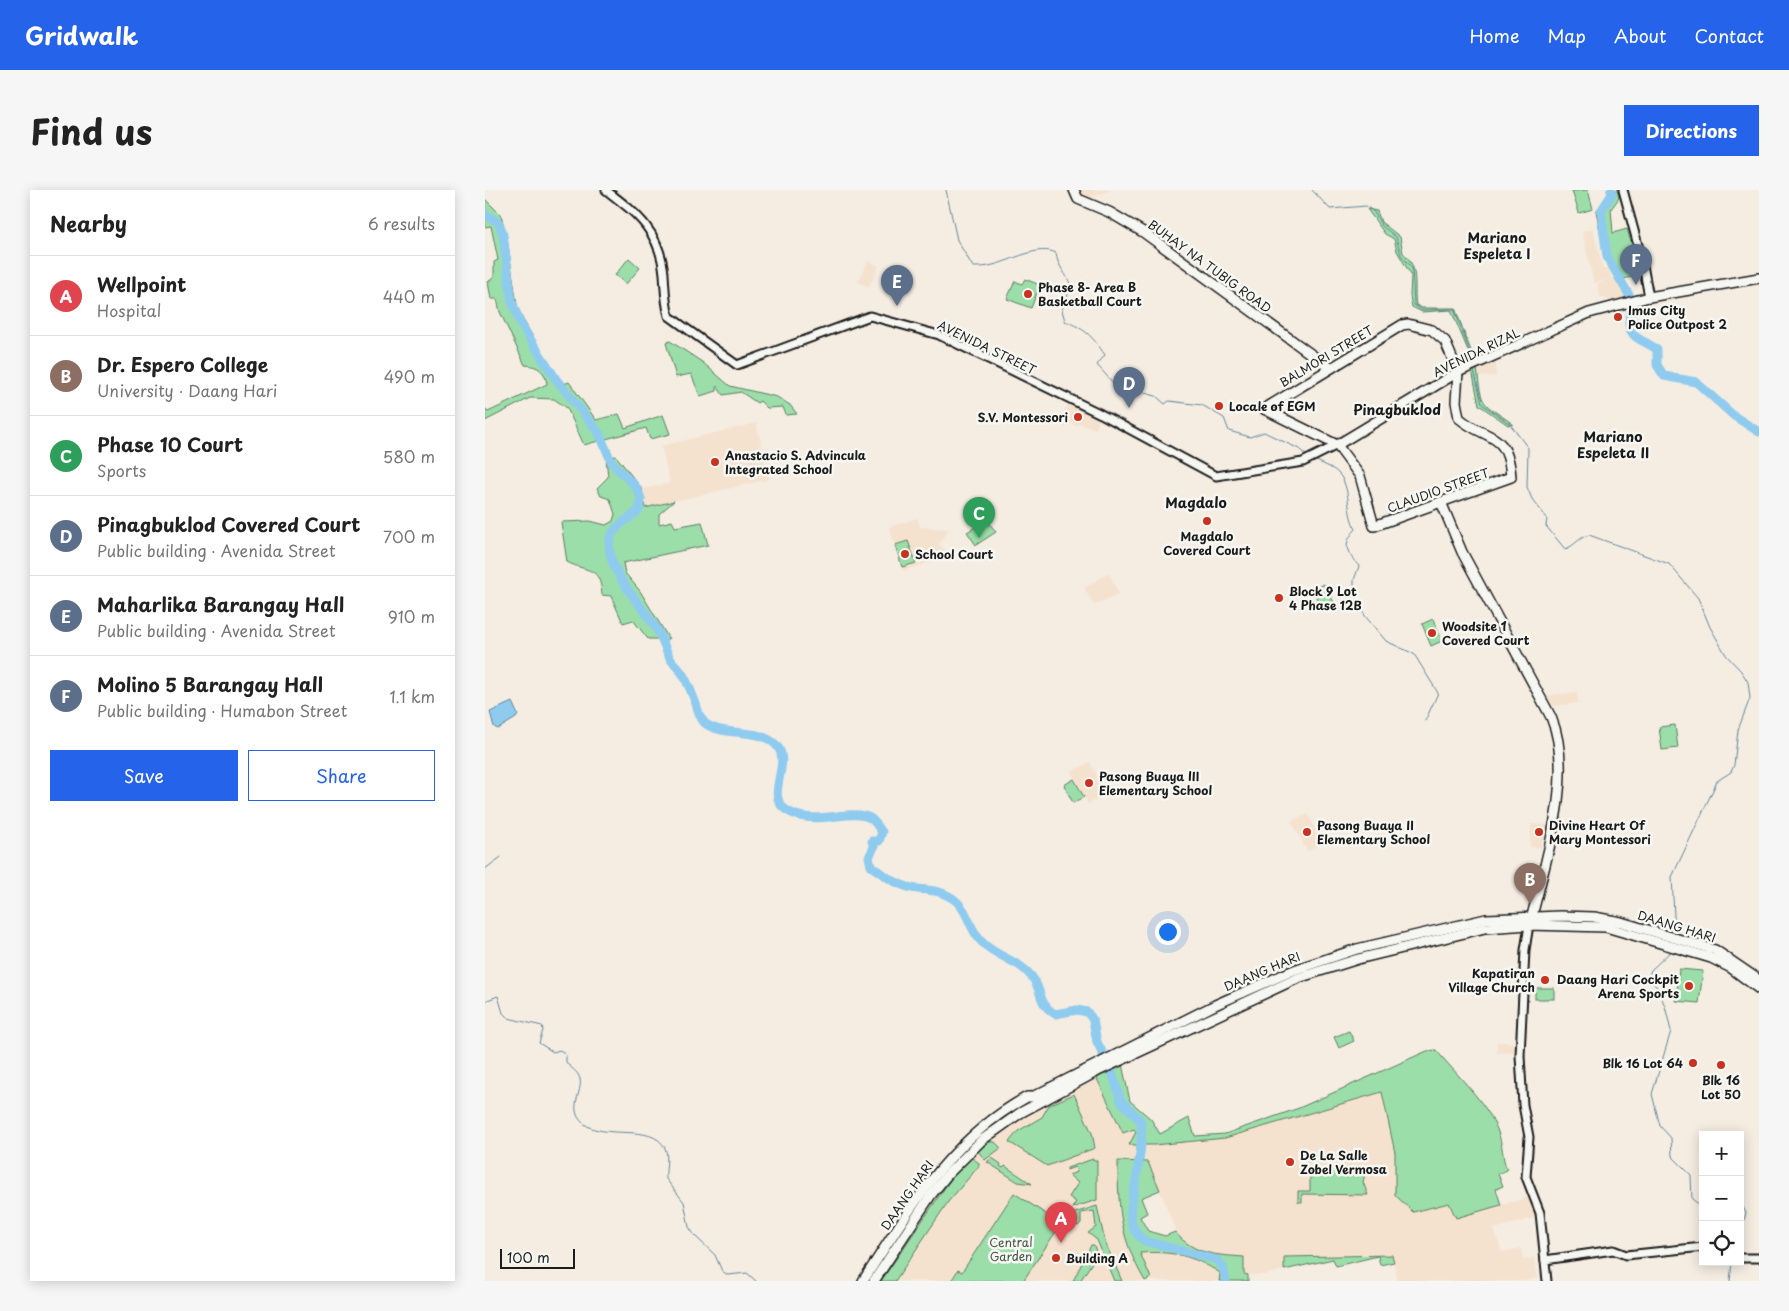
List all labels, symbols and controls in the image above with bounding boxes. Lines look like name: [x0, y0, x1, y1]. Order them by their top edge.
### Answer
text: Gridwalk: [25, 17, 138, 53]
text: Home: [1469, 22, 1519, 49]
text: Map: [1547, 22, 1586, 49]
text: About: [1614, 22, 1666, 49]
text: Contact: [1694, 22, 1764, 49]
text: Find us: [30, 104, 152, 157]
button: Directions: [1624, 105, 1759, 156]
text: Nearby: [50, 207, 127, 239]
text: 6 results: [368, 211, 435, 235]
street label: BUHAY NA TUBIG ROAD: [1145, 215, 1275, 317]
district label: Mariano Espeleta I: [1464, 227, 1530, 264]
pin: F: [1620, 244, 1652, 285]
pin: E: [881, 265, 913, 306]
text: Wellpoint: [97, 270, 186, 298]
place label: Phase 8- Area B Basketball Court: [1038, 278, 1142, 310]
text: A: [60, 284, 72, 308]
text: 440 m: [383, 284, 435, 308]
marker: Phase 8- Area B Basketball Court: [1022, 288, 1034, 300]
text: Hospital: [97, 298, 161, 322]
place label: Imus City Police Outpost 2: [1628, 301, 1728, 333]
marker: Imus City Police Outpost 2: [1612, 311, 1624, 323]
street label: AVENIDA STREET: [935, 315, 1040, 379]
street label: BALMORI STREET: [1276, 320, 1377, 391]
street label: AVENIDA RIZAL: [1429, 323, 1523, 381]
text: Dr. Espero College: [97, 350, 268, 378]
text: B: [61, 364, 71, 388]
text: 490 m: [384, 364, 435, 388]
pin: D: [1113, 367, 1145, 408]
text: University · Daang Hari: [97, 378, 277, 402]
place label: Locale of EGM: [1229, 397, 1315, 415]
district label: Pinagbuklod: [1353, 399, 1441, 420]
marker: Locale of EGM: [1213, 400, 1225, 412]
place label: S.V. Montessori: [978, 408, 1068, 426]
marker: S.V. Montessori: [1072, 411, 1084, 423]
district label: Mariano Espeleta II: [1577, 426, 1649, 463]
text: Phase 10 Court: [97, 430, 243, 458]
text: C: [60, 444, 72, 468]
text: 580 m: [383, 444, 435, 468]
place label: Anastacio S. Advincula Integrated School: [724, 446, 866, 478]
marker: Anastacio S. Advincula Integrated School: [709, 456, 721, 468]
text: Sports: [97, 458, 146, 482]
street label: CLAUDIO STREET: [1385, 463, 1492, 517]
district label: Magdalo: [1165, 492, 1227, 513]
pin: C: [963, 497, 995, 538]
text: Pinagbuklod Covered Court: [97, 510, 360, 538]
marker: Magdalo Covered Court: [1201, 515, 1213, 527]
text: D: [60, 524, 72, 548]
text: 700 m: [383, 524, 435, 548]
place label: Magdalo Covered Court: [1163, 527, 1251, 559]
text: Public building · Avenida Street: [97, 538, 335, 562]
place label: School Court: [915, 545, 994, 563]
marker: School Court: [899, 548, 911, 560]
place label: Block 9 Lot 4 Phase 12B: [1289, 582, 1362, 614]
text: Maharlika Barangay Hall: [97, 590, 344, 618]
marker: Block 9 Lot 4 Phase 12B: [1273, 592, 1285, 604]
text: E: [61, 604, 71, 628]
text: 910 m: [388, 604, 435, 628]
place label: Woodsite 1 Covered Court: [1442, 617, 1530, 649]
text: Public building · Avenida Street: [97, 618, 335, 642]
marker: Woodsite 1 Covered Court: [1426, 627, 1438, 639]
text: Molino 5 Barangay Hall: [97, 670, 323, 698]
text: F: [61, 684, 71, 708]
text: 1.1 km: [389, 684, 435, 708]
text: Public building · Humabon Street: [97, 698, 347, 722]
button: Save: [50, 750, 238, 801]
button: Share: [248, 750, 435, 801]
place label: Pasong Buaya III Elementary School: [1099, 767, 1212, 799]
marker: Pasong Buaya III Elementary School: [1083, 777, 1095, 789]
place label: Pasong Buaya II Elementary School: [1317, 816, 1430, 848]
place label: Divine Heart Of Mary Montessori: [1549, 816, 1651, 848]
marker: Pasong Buaya II Elementary School: [1301, 826, 1313, 838]
marker: Divine Heart Of Mary Montessori: [1533, 826, 1545, 838]
pin: B: [1514, 863, 1546, 904]
street label: DAANG HARI: [1635, 906, 1719, 946]
your location: [1155, 919, 1181, 945]
street label: DAANG HARI: [1221, 947, 1303, 995]
place label: Kapatiran Village Church: [1448, 964, 1535, 996]
place label: Daang Hari Cockpit Arena Sports: [1557, 970, 1679, 1002]
marker: Kapatiran Village Church: [1539, 974, 1551, 986]
marker: Daang Hari Cockpit Arena Sports: [1683, 980, 1695, 992]
place label: Blk 16 Lot 64: [1602, 1054, 1683, 1072]
marker: Blk 16 Lot 64: [1687, 1057, 1699, 1069]
marker: Blk 16 Lot 50: [1715, 1059, 1727, 1071]
place label: Blk 16 Lot 50: [1701, 1071, 1741, 1103]
map controls: [1699, 1131, 1744, 1266]
button: +: [1699, 1131, 1744, 1176]
place label: De La Salle Zobel Vermosa: [1300, 1146, 1387, 1178]
marker: De La Salle Zobel Vermosa: [1284, 1156, 1296, 1168]
street label: DAANG HARI: [876, 1157, 938, 1233]
button: −: [1699, 1176, 1744, 1221]
pin: A: [1045, 1202, 1077, 1243]
button: locate: [1699, 1221, 1744, 1266]
park label: Central Garden: [989, 1233, 1033, 1265]
scale bar: [500, 1246, 575, 1269]
text: 100 m: [507, 1247, 550, 1268]
place label: Building A: [1066, 1249, 1129, 1267]
marker: Building A: [1050, 1252, 1062, 1264]

